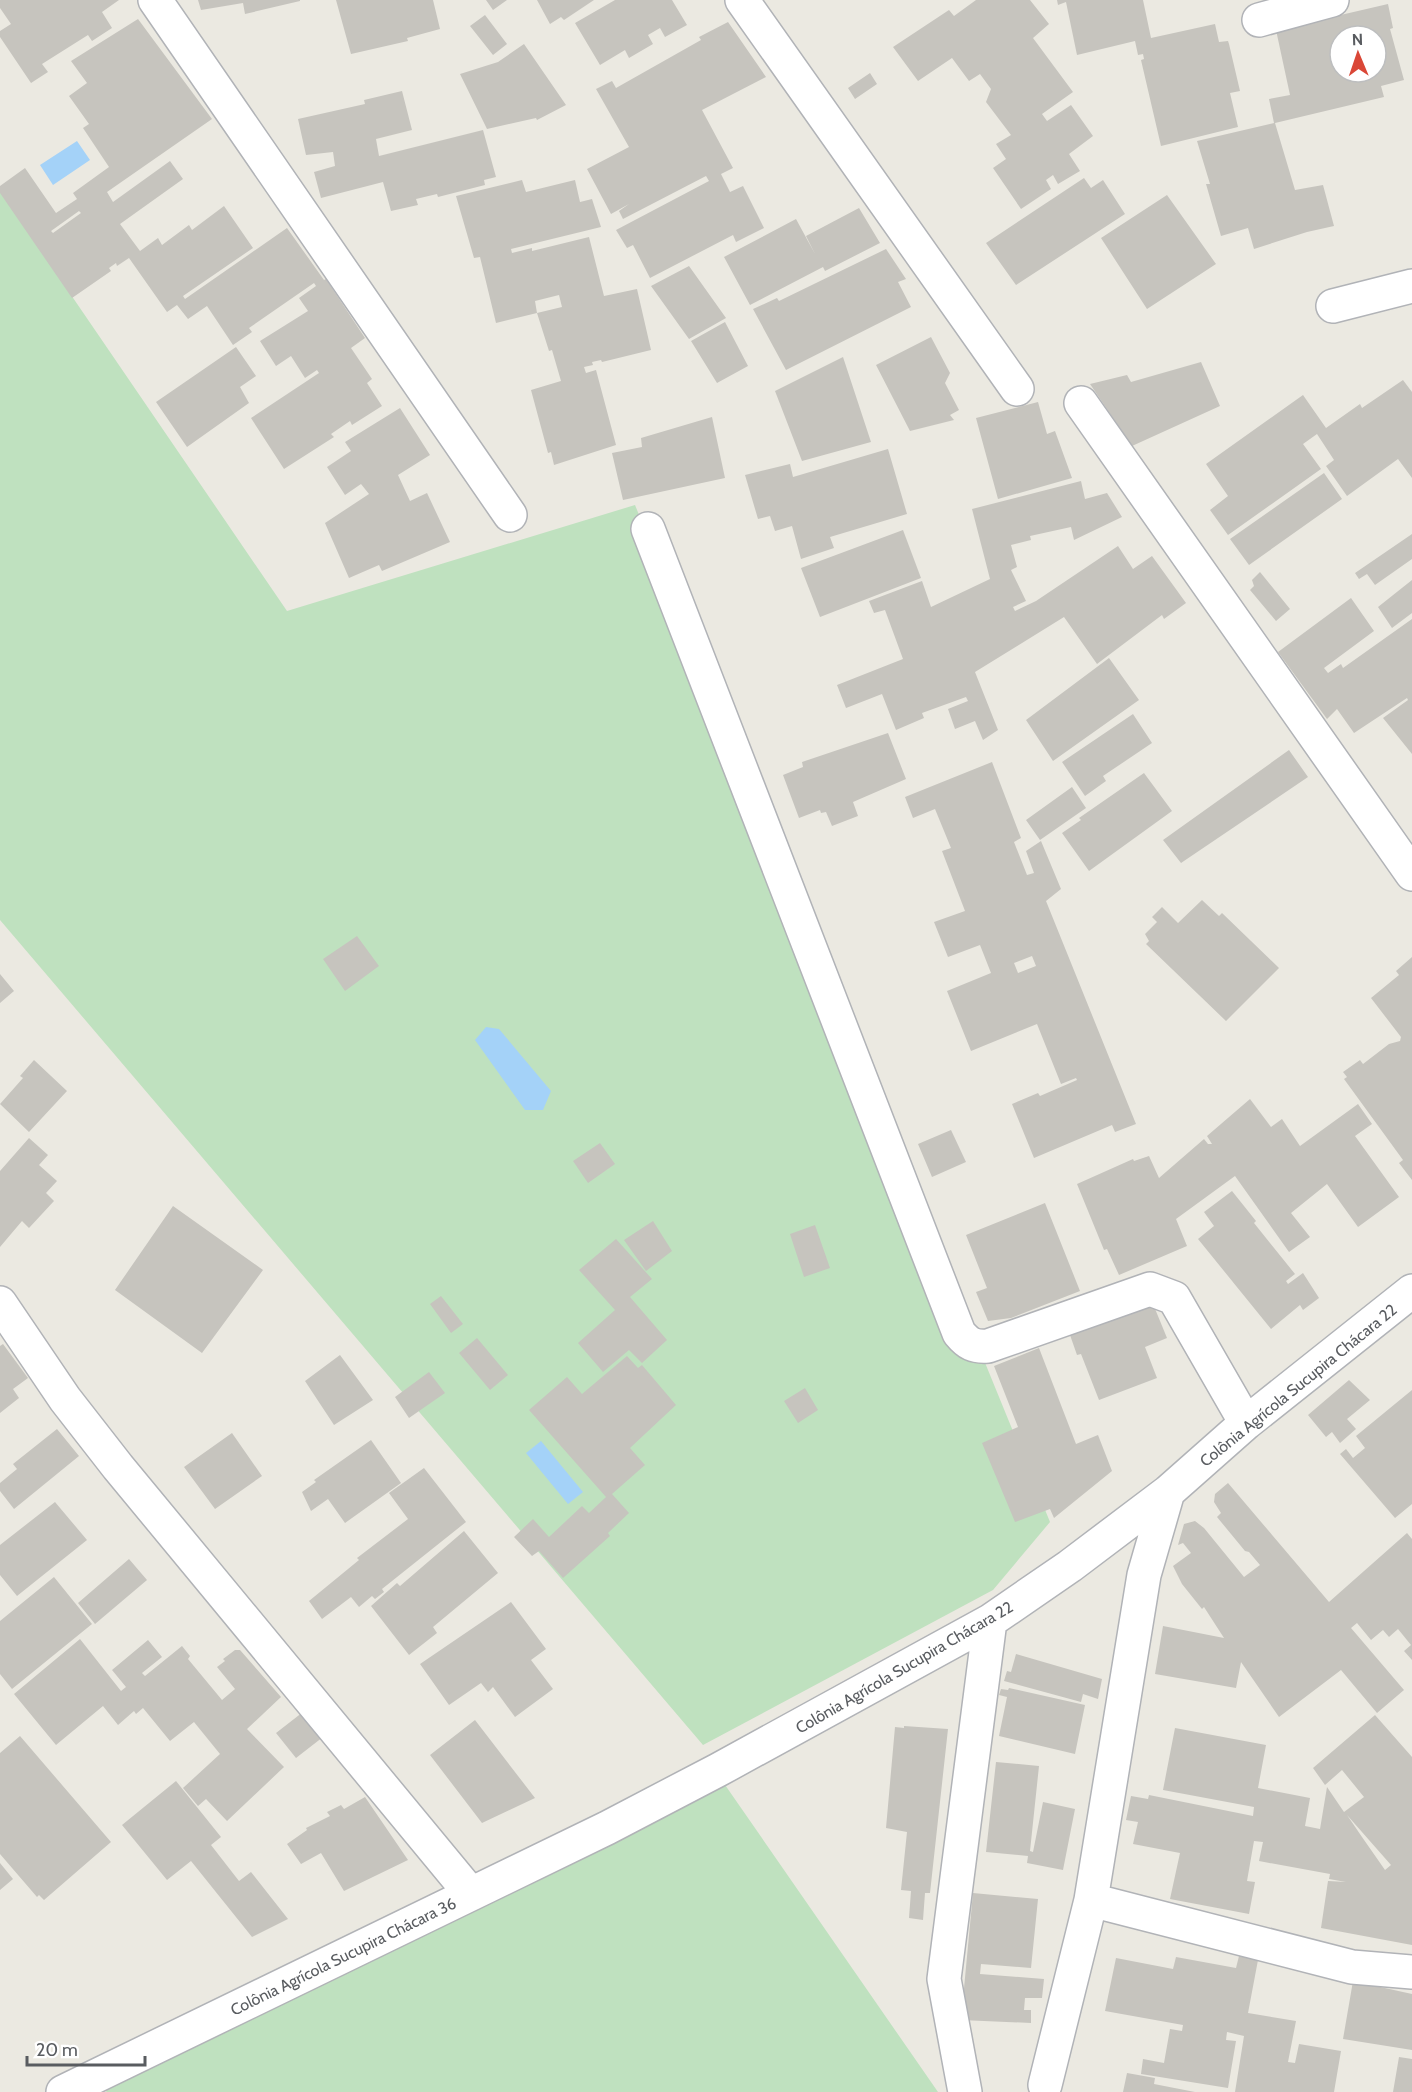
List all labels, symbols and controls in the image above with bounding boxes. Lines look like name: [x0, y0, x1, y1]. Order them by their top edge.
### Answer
north arrow: [1328, 24, 1388, 84]
text: N: [1352, 30, 1363, 49]
street label: Colônia Agrícola Sucupira Chácara 22: [1196, 1300, 1401, 1471]
street label: Colônia Agrícola Sucupira Chácara 22: [792, 1597, 1016, 1738]
street label: Colônia Agrícola Sucupira Chácara 36: [227, 1893, 459, 2019]
scale bar: [27, 2029, 146, 2067]
text: 20 m: [36, 2039, 78, 2061]

